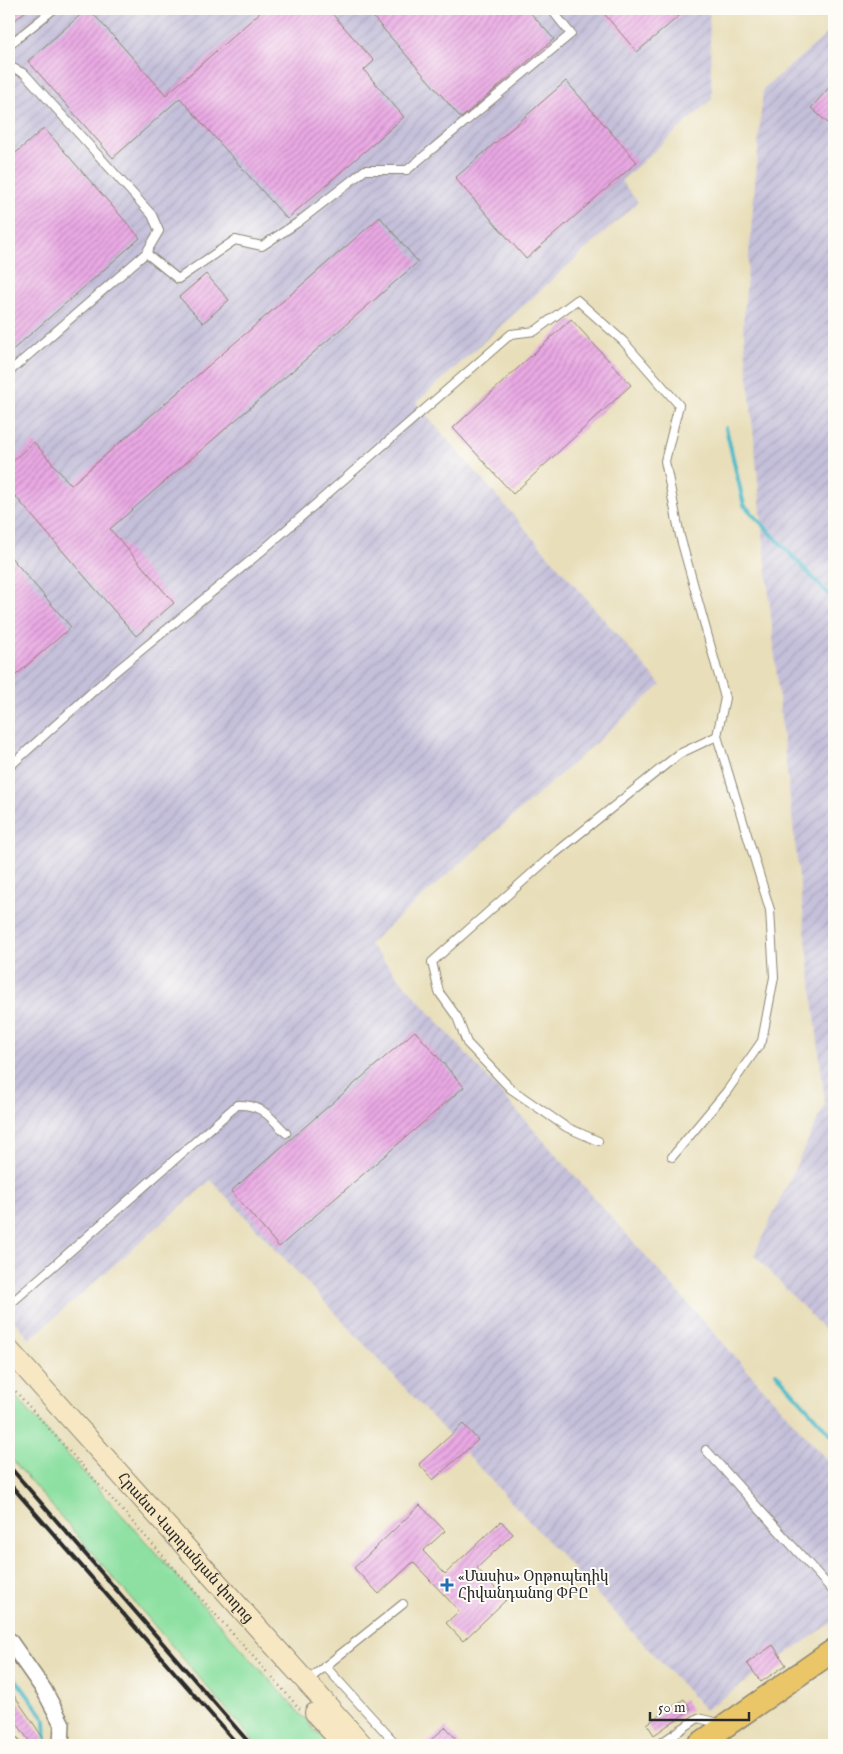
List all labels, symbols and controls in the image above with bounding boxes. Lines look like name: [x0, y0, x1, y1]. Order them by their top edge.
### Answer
street label: Հրանտ Վարդանյան փողոց: [114, 1468, 258, 1626]
place label: «Մասիս» Օրթոպեդիկ Հիվանդանոց ՓԲԸ: [458, 1567, 609, 1603]
marker: «Մասիս» Օրթոպեդիկ Հիվանդանոց ՓԲԸ: [440, 1578, 454, 1592]
scale bar: [650, 1689, 749, 1721]
text: 50 m: [658, 1698, 686, 1717]

